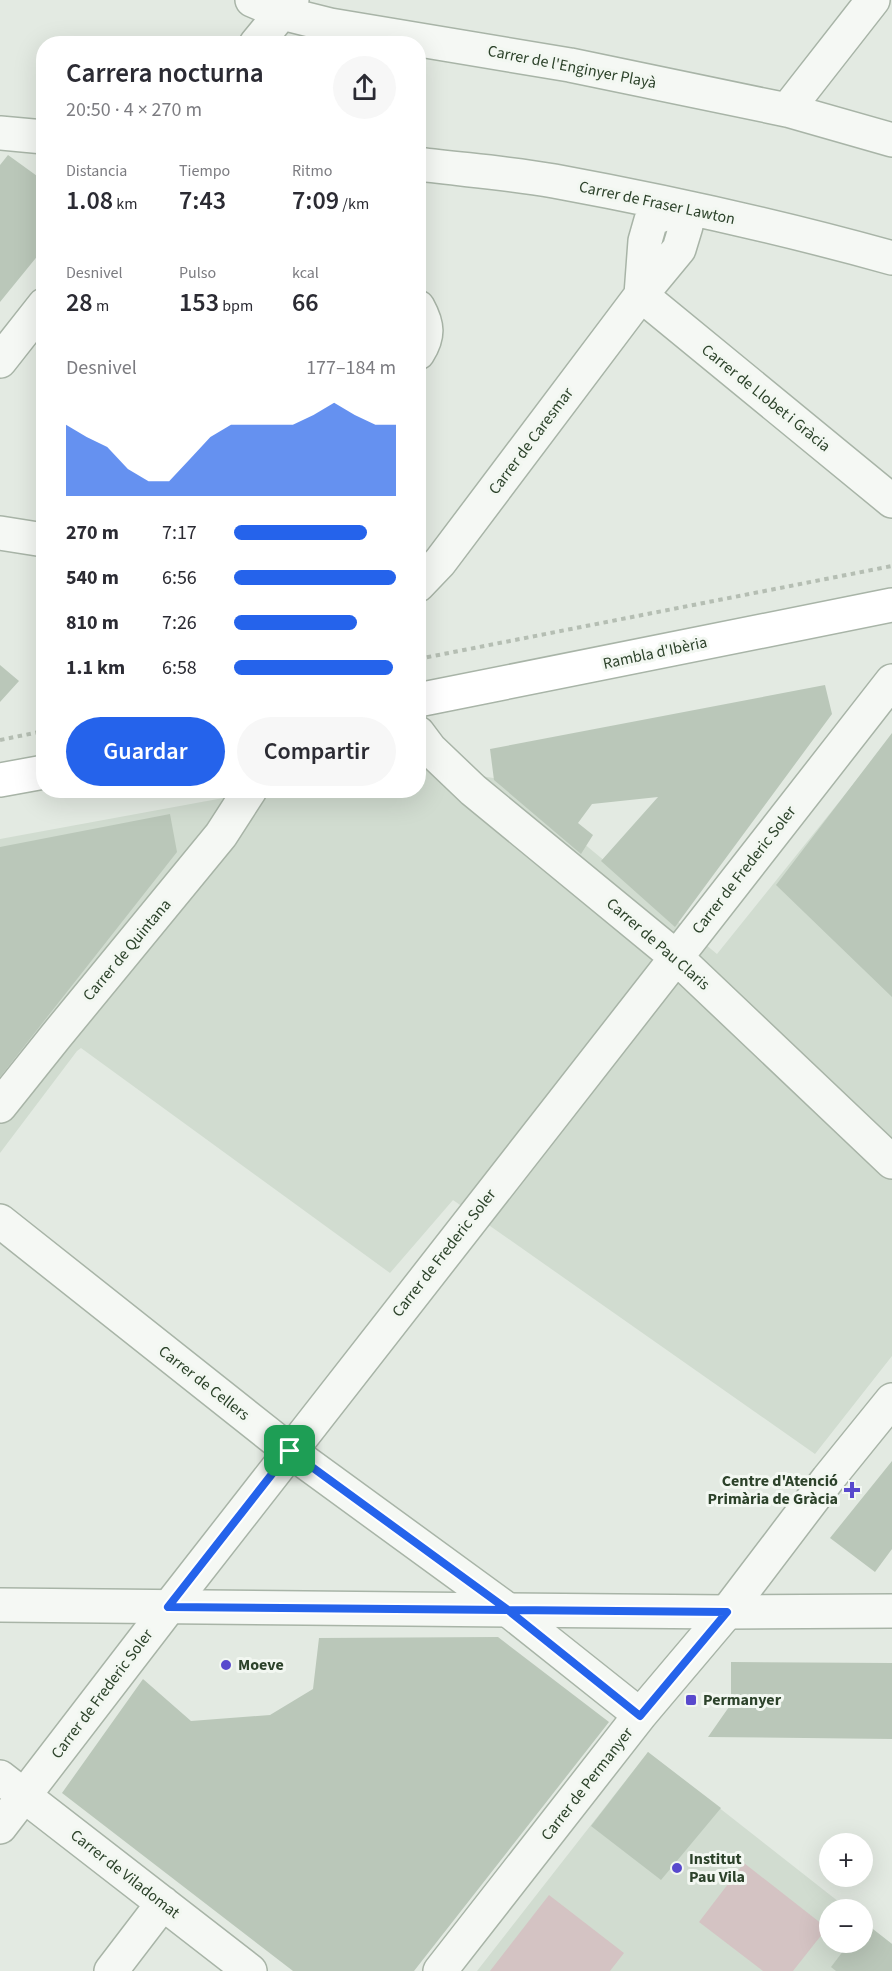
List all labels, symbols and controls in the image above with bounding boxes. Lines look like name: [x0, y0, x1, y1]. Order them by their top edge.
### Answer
street label: Carrer de l'Enginyer Playà: [486, 40, 658, 94]
text: Carrera nocturna: [66, 54, 264, 93]
button: share: [333, 56, 396, 119]
text: 20:50 · 4 × 270 m: [66, 96, 202, 124]
text: Distancia: [66, 160, 127, 182]
text: Tiempo: [179, 160, 230, 182]
text: Ritmo: [292, 160, 332, 182]
street label: Carrer de Fraser Lawton: [577, 176, 737, 230]
text: 1.08: [66, 182, 113, 219]
text: 7:43: [179, 182, 226, 219]
text: 7:09: [292, 182, 339, 219]
text: km: [113, 193, 138, 215]
text: /km: [339, 193, 369, 215]
text: Desnivel: [66, 262, 123, 284]
text: Pulso: [179, 262, 216, 284]
text: kcal: [292, 262, 319, 284]
text: 28: [66, 284, 93, 321]
text: 153: [179, 284, 219, 321]
text: 66: [292, 284, 319, 321]
text: m: [93, 295, 109, 317]
text: bpm: [219, 295, 253, 317]
street label: Carrer de Llobet i Gràcia: [697, 339, 835, 457]
text: Desnivel: [66, 354, 137, 382]
text: 177–184 m: [306, 354, 396, 382]
street label: Carrer de Caresmar: [483, 383, 579, 499]
text: 270 m: [66, 519, 119, 547]
text: 7:17: [162, 519, 197, 547]
text: 540 m: [66, 564, 119, 592]
text: 6:56: [162, 564, 197, 592]
text: 810 m: [66, 609, 119, 637]
text: 7:26: [162, 609, 197, 637]
street label: Rambla d'Ibèria: [601, 631, 709, 675]
text: 1.1 km: [66, 654, 125, 682]
text: 6:58: [162, 654, 197, 682]
button: Guardar: [66, 717, 225, 786]
button: Compartir: [237, 717, 396, 786]
street label: Carrer de Frederic Soler: [687, 801, 801, 939]
street label: Carrer de Pau Claris: [601, 893, 715, 995]
street label: Carrer de Quintana: [78, 894, 176, 1006]
street label: Carrer de Frederic Soler: [387, 1184, 501, 1322]
street label: Carrer de Cellers: [154, 1340, 254, 1426]
pin: [264, 1425, 315, 1476]
icon: arrive: [273, 1434, 306, 1467]
place label: Centre d'Atenció Primària de Gràcia: [708, 1470, 838, 1510]
marker: Centre d'Atenció Primària de Gràcia: [843, 1481, 861, 1499]
street label: Carrer de Frederic Soler: [46, 1624, 158, 1763]
place label: Moeve: [238, 1654, 284, 1676]
marker: Moeve: [219, 1658, 233, 1672]
place label: Permanyer: [703, 1689, 782, 1711]
marker: Permanyer: [684, 1693, 698, 1707]
street label: Carrer de Permanyer: [536, 1723, 638, 1845]
street label: Carrer de Viladomat: [66, 1824, 185, 1924]
map controls: [819, 1833, 873, 1953]
button: +: [819, 1833, 873, 1887]
place label: Institut Pau Vila: [689, 1848, 745, 1888]
marker: Institut Pau Vila: [670, 1861, 684, 1875]
button: −: [819, 1899, 873, 1953]

